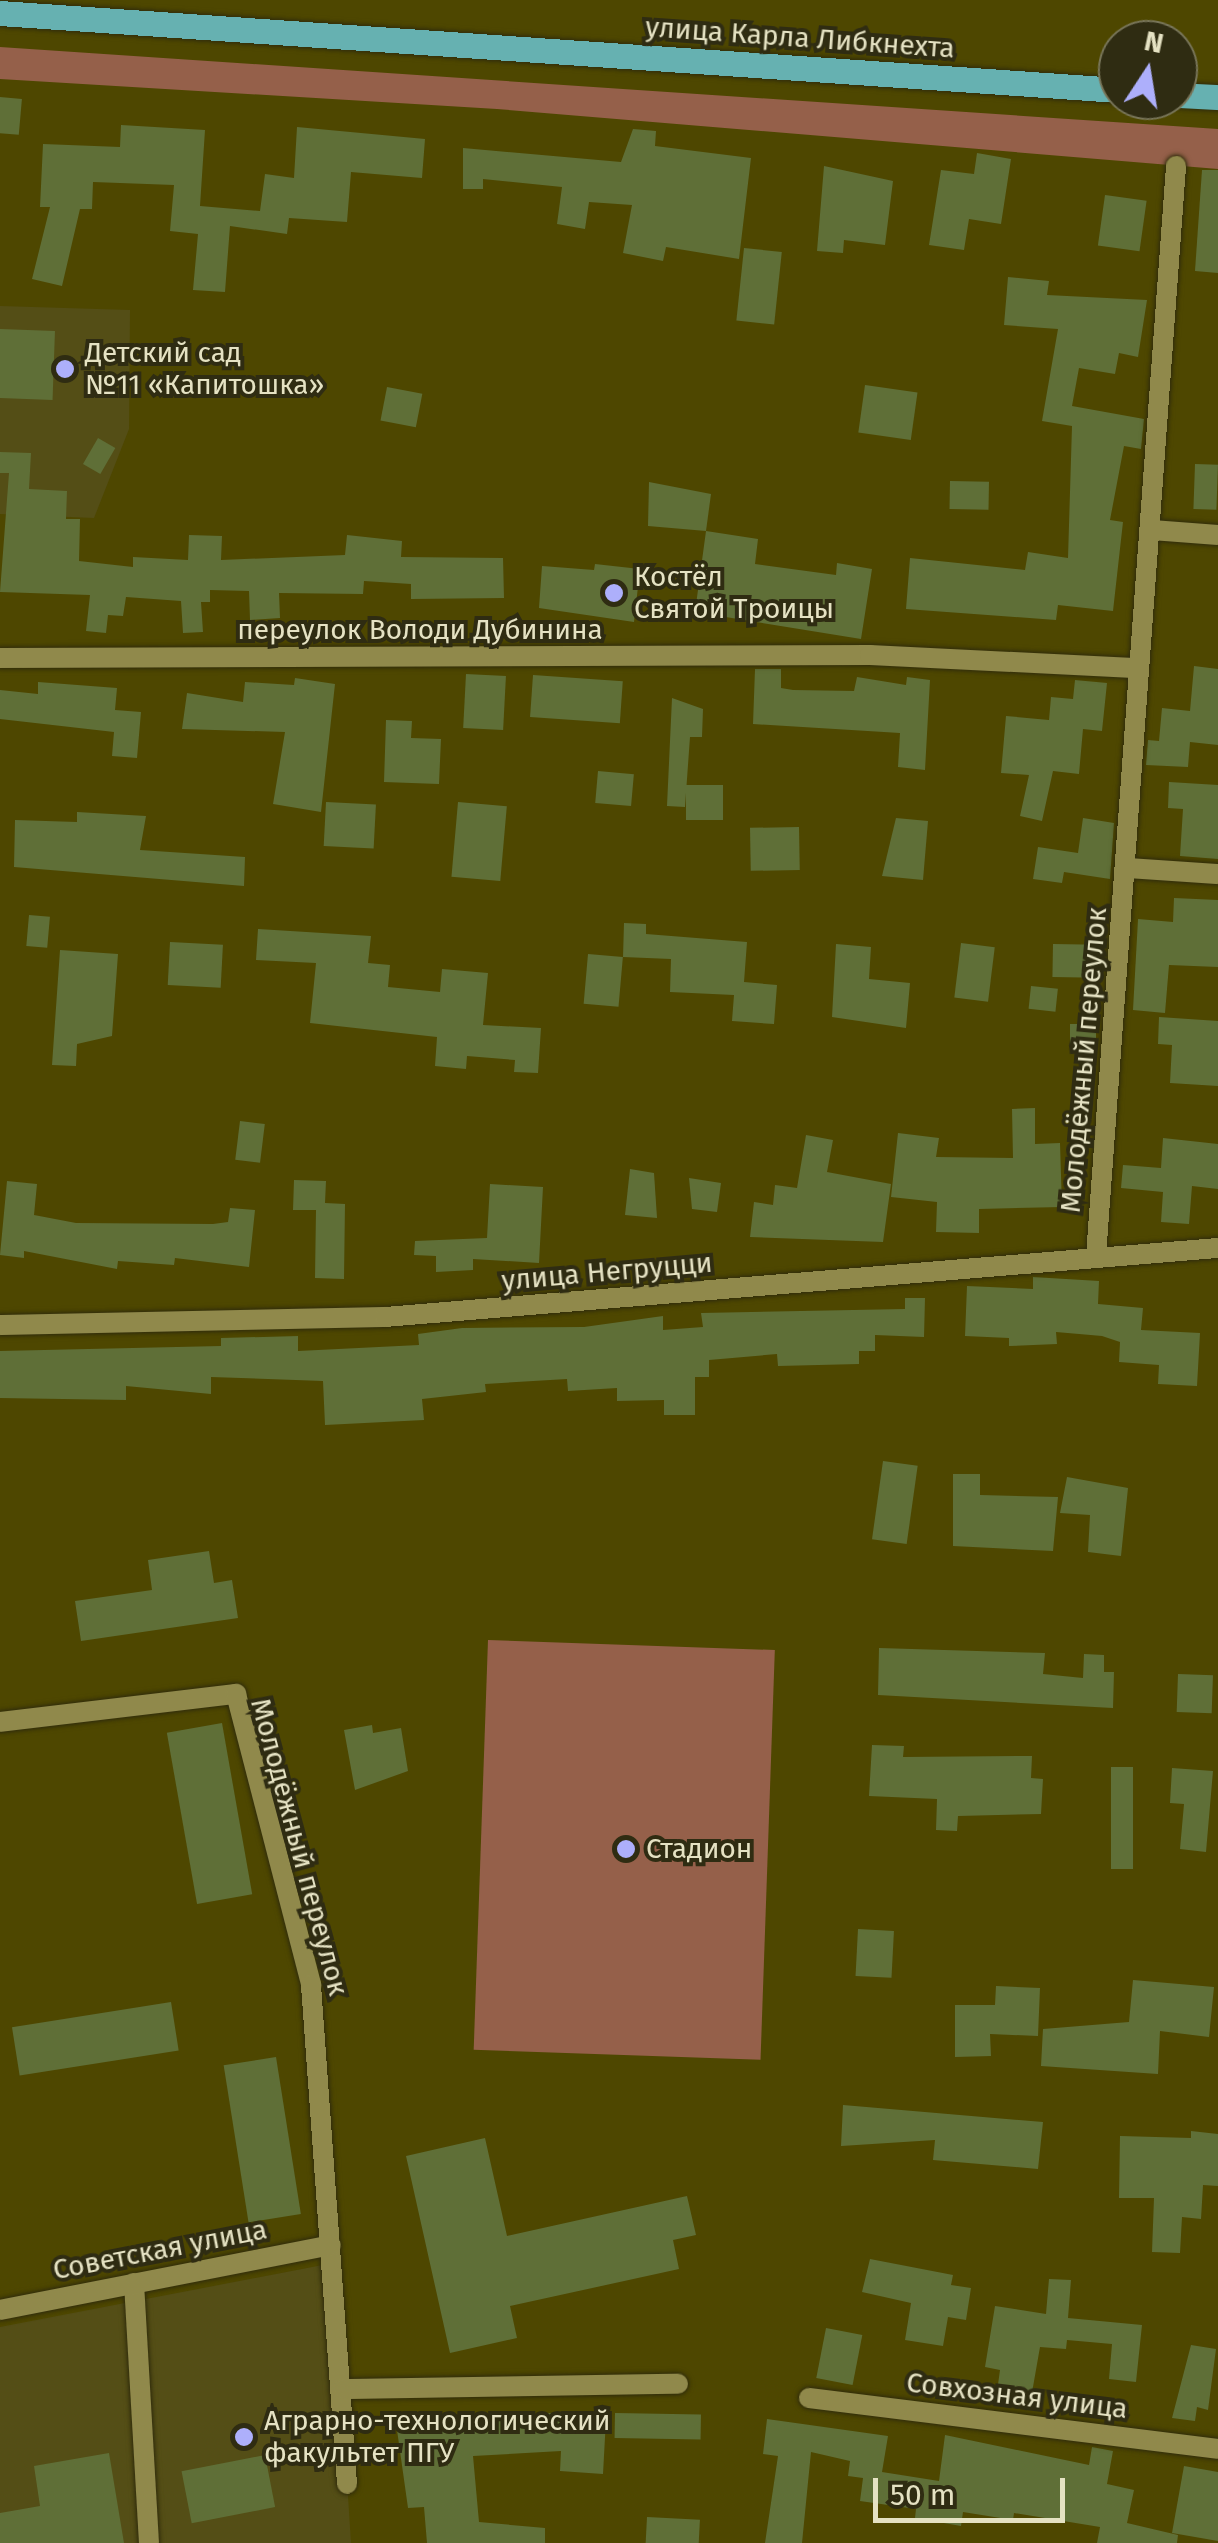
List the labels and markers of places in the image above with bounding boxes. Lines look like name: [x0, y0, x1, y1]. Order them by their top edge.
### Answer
place label: Детский сад №11 «Капитошка»: [85, 336, 324, 402]
marker: Детский сад №11 «Капитошка»: [54, 358, 76, 380]
place label: Костёл Святой Троицы: [634, 560, 834, 626]
marker: Костёл Святой Троицы: [603, 582, 625, 604]
place label: Стадион: [646, 1832, 752, 1866]
marker: Стадион: [615, 1838, 637, 1860]
place label: Аграрно-технологический факультет ПГУ: [264, 2404, 611, 2470]
marker: Аграрно-технологический факультет ПГУ: [233, 2426, 255, 2448]

